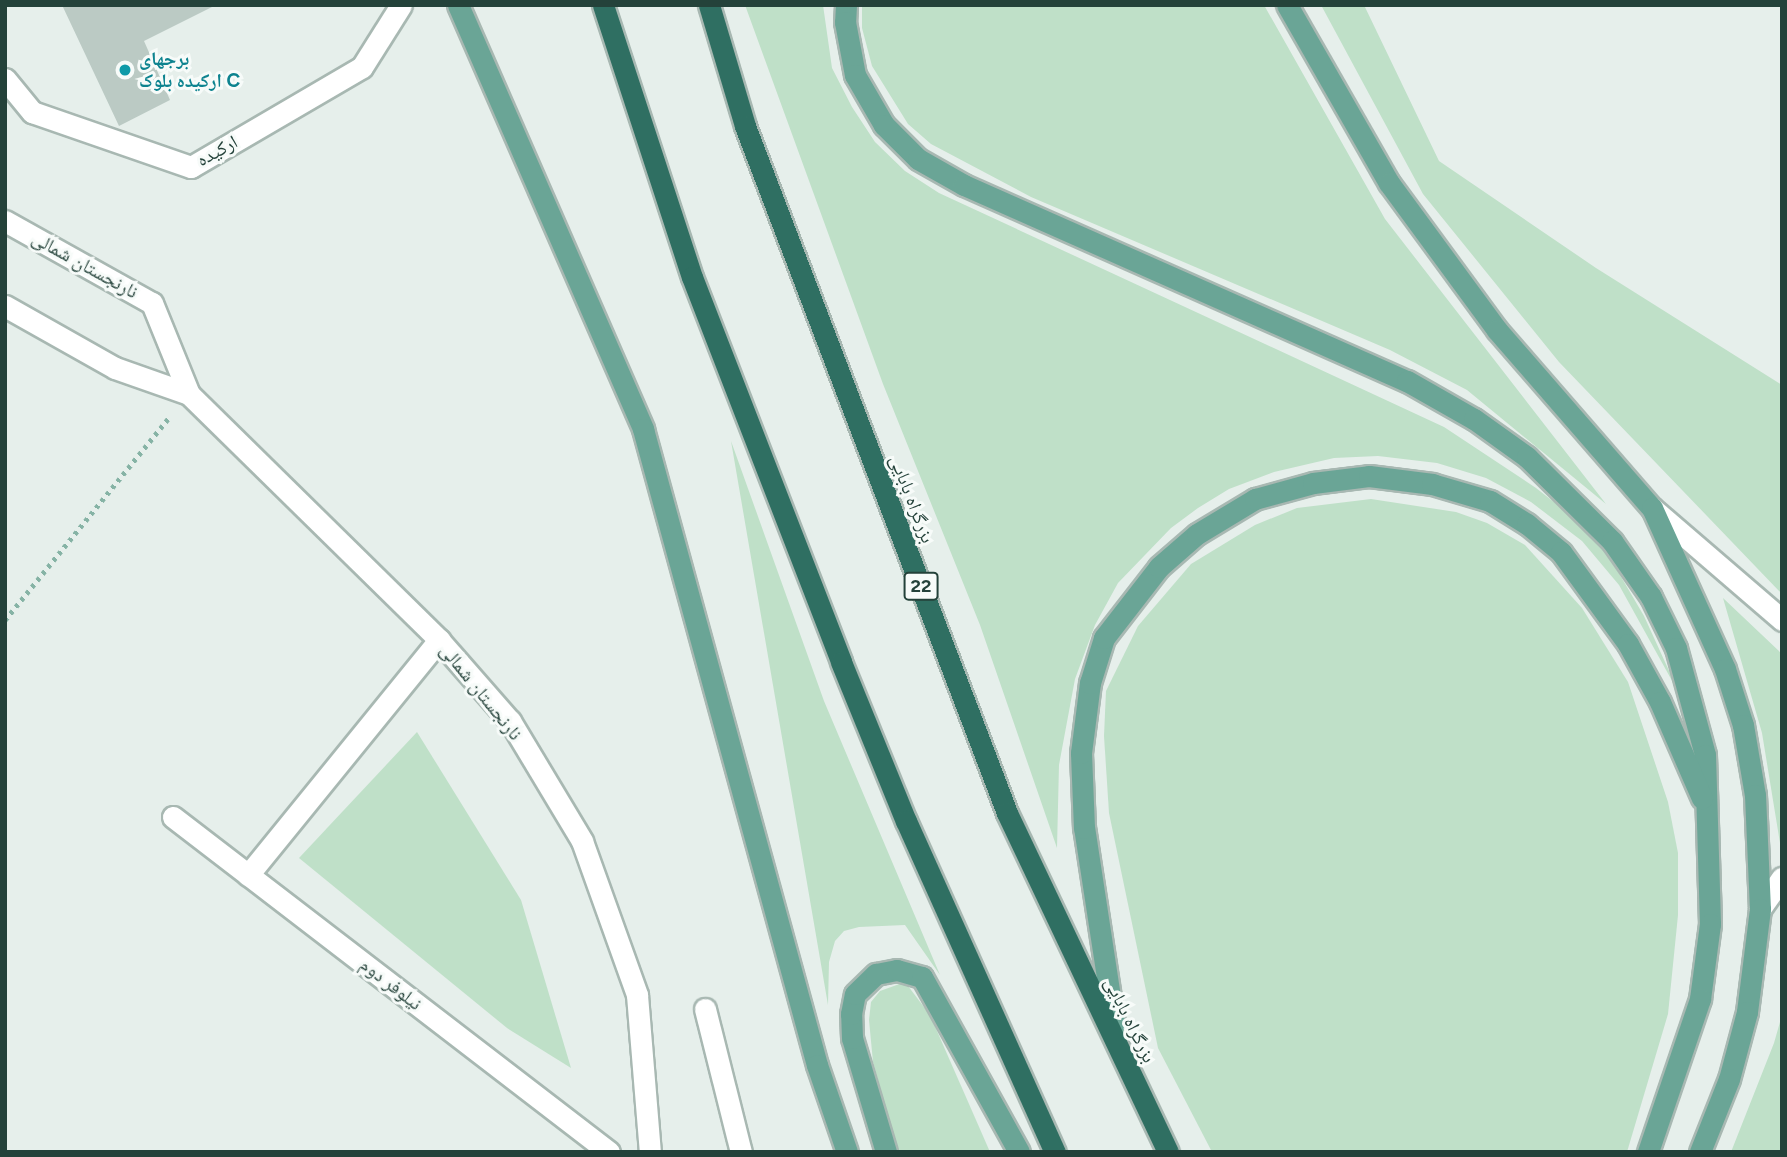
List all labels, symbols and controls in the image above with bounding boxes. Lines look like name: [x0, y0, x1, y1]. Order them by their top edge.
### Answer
place label: برجهای ارکیده بلوک C: [139, 48, 240, 92]
marker: برجهای ارکیده بلوک C: [117, 62, 133, 78]
street label: ارکیده: [193, 131, 241, 171]
street label: نارنجستان شمالی: [28, 227, 142, 303]
street label: بزرگراه بابایی: [885, 452, 939, 546]
road number: 22: [904, 572, 939, 600]
street label: نارنجستان شمالی: [435, 639, 527, 745]
street label: نیلوفر دوم: [356, 953, 426, 1015]
street label: بزرگراه بابایی: [1100, 973, 1160, 1067]

